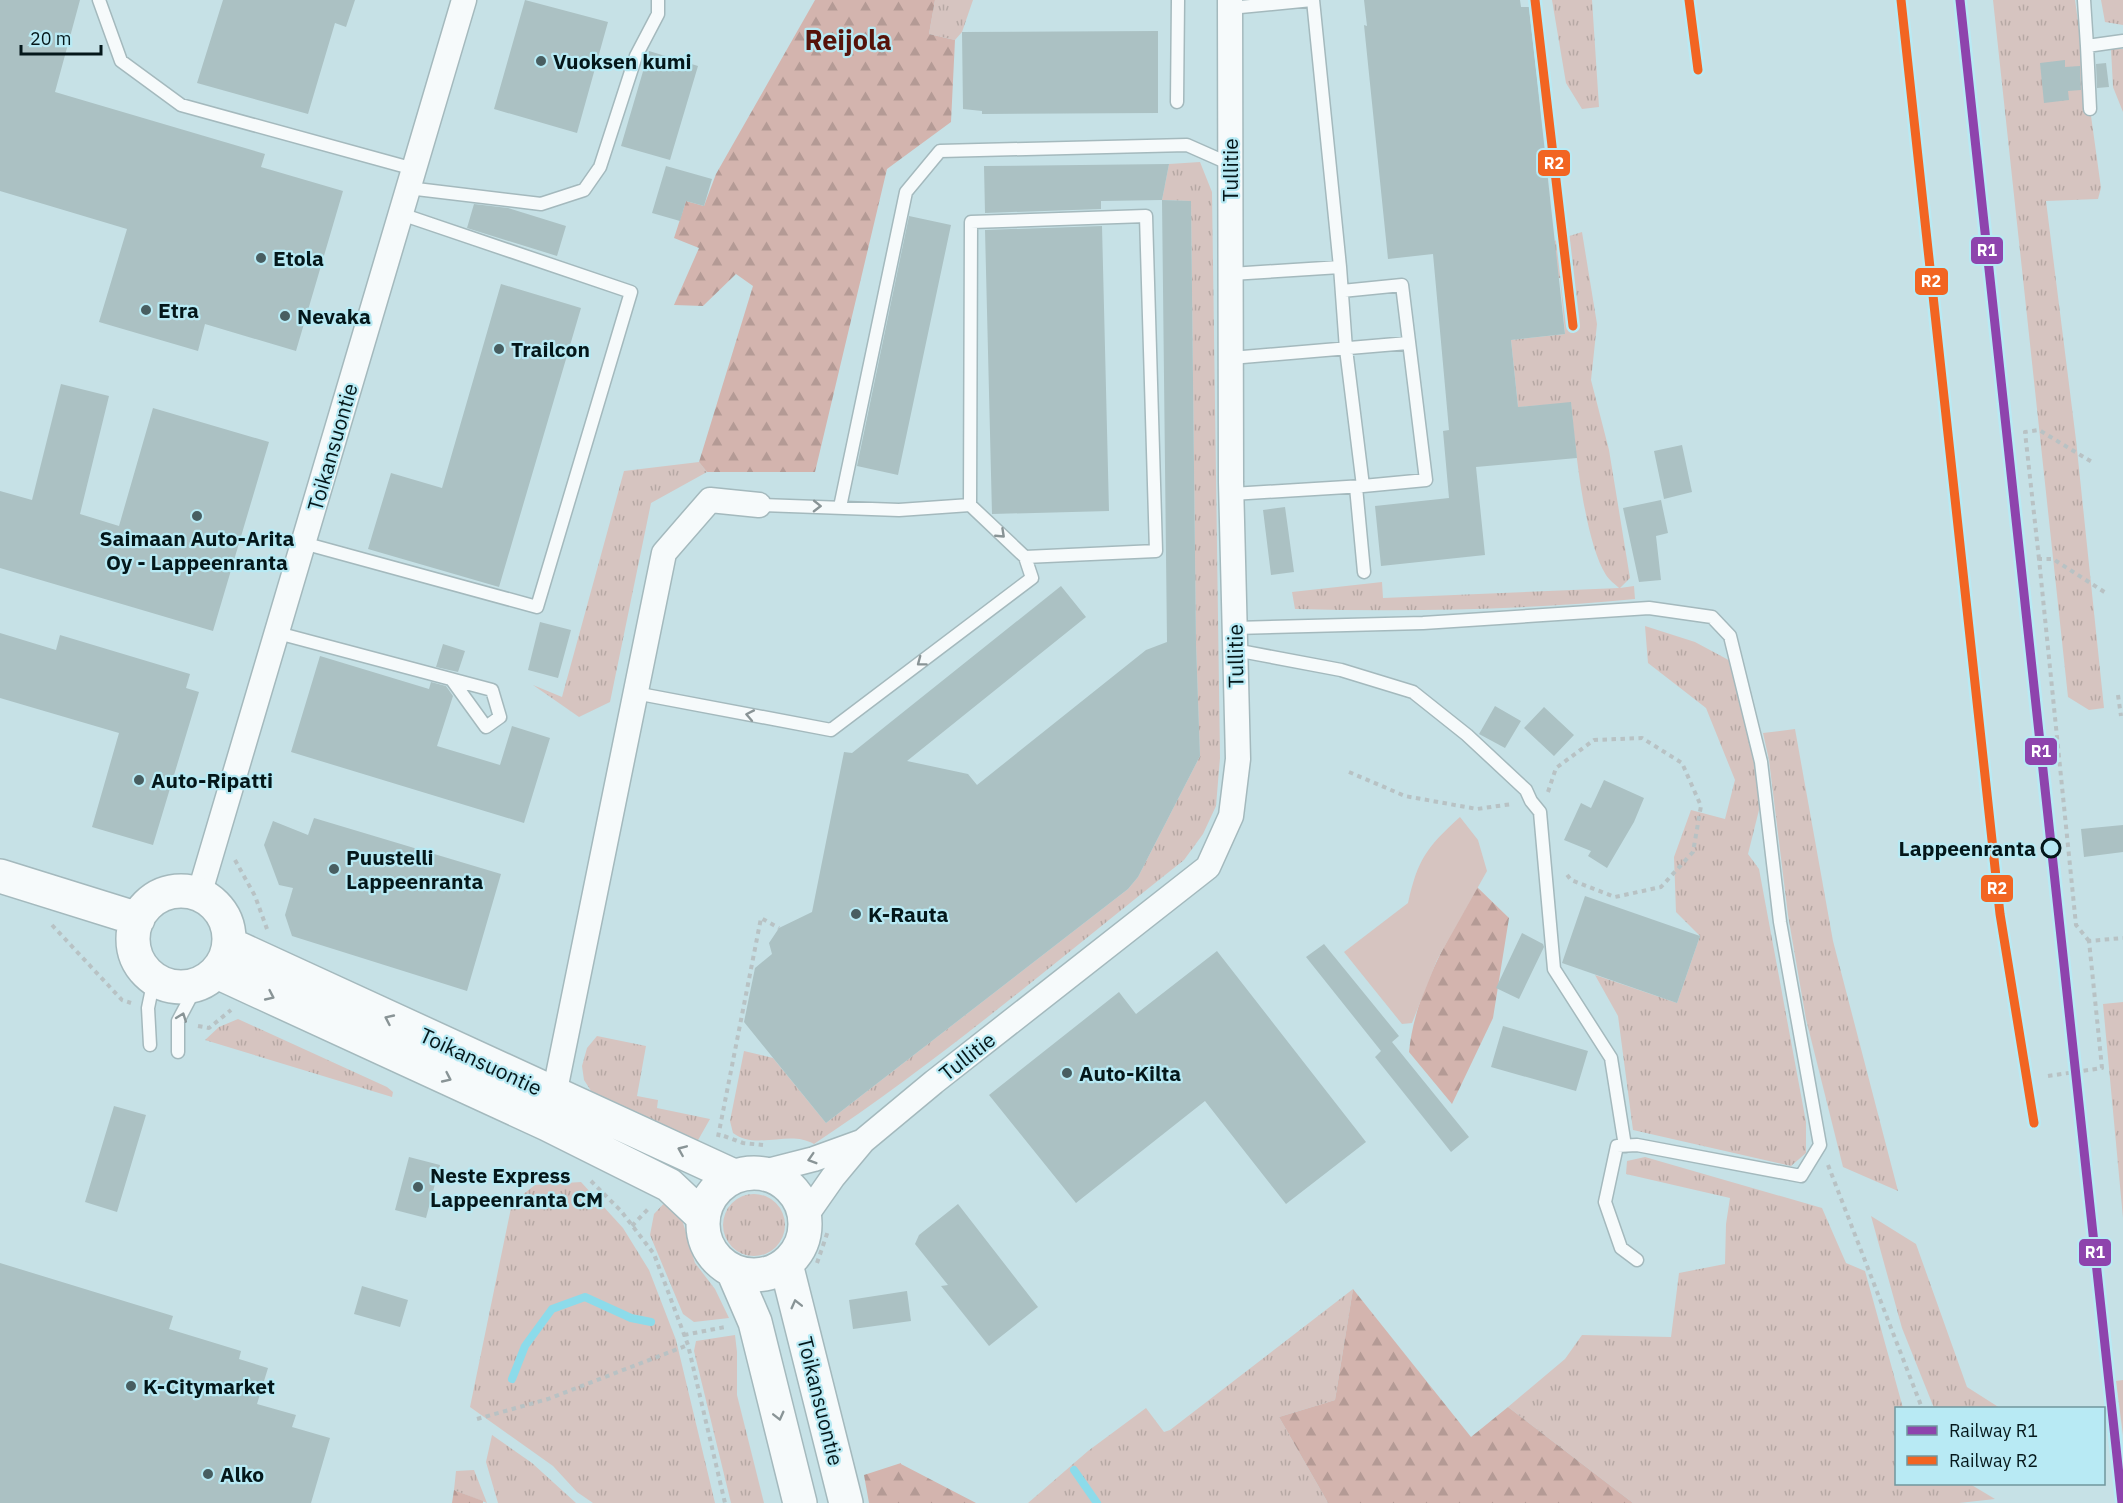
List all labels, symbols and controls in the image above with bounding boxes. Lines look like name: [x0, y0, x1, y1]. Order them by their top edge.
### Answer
scale bar: [21, 18, 100, 56]
district label: Reijola: [804, 22, 892, 57]
text: 20 m: [30, 27, 72, 50]
place label: Vuoksen kumi: [553, 47, 691, 75]
marker: Vuoksen kumi: [534, 54, 548, 68]
street label: Tullitie: [1216, 138, 1244, 202]
line badge: R2: [1537, 149, 1571, 177]
text: R2: [1544, 153, 1564, 173]
line badge: R1: [1970, 236, 2004, 265]
text: R1: [1977, 240, 1998, 260]
place label: Etola: [273, 244, 324, 272]
marker: Etola: [254, 251, 268, 265]
line badge: R2: [1914, 267, 1949, 296]
text: R2: [1921, 271, 1941, 291]
place label: Etra: [158, 296, 199, 324]
place label: Nevaka: [297, 302, 371, 330]
marker: Etra: [139, 303, 153, 317]
marker: Nevaka: [278, 309, 292, 323]
place label: Trailcon: [511, 335, 590, 363]
marker: Trailcon: [492, 342, 506, 356]
street label: Toikansuontie: [300, 380, 364, 514]
one-way arrow: [813, 500, 822, 512]
marker: Saimaan Auto-Arita Oy - Lappeenranta: [190, 509, 204, 523]
place label: Saimaan Auto-Arita Oy - Lappeenranta: [99, 524, 295, 576]
one-way arrow: [994, 527, 1004, 538]
street label: Tullitie: [1220, 624, 1250, 688]
one-way arrow: [917, 654, 928, 665]
one-way arrow: [745, 709, 755, 722]
line badge: R1: [2024, 737, 2058, 766]
text: R1: [2031, 741, 2052, 761]
place label: Auto-Ripatti: [151, 766, 273, 794]
marker: Auto-Ripatti: [132, 773, 146, 787]
place label: Lappeenranta: [1899, 834, 2036, 862]
marker: Lappeenranta: [2041, 838, 2061, 858]
place label: Puustelli Lappeenranta: [346, 843, 484, 895]
marker: Puustelli Lappeenranta: [327, 862, 341, 876]
line badge: R2: [1980, 874, 2014, 903]
text: R2: [1987, 878, 2007, 898]
place label: K-Rauta: [868, 900, 949, 928]
marker: K-Rauta: [849, 907, 863, 921]
one-way arrow: [264, 988, 275, 1000]
one-way arrow: [174, 1012, 187, 1023]
one-way arrow: [385, 1014, 396, 1026]
street label: Toikansuontie: [415, 1020, 547, 1102]
street label: Tullitie: [933, 1025, 1001, 1087]
place label: Auto-Kilta: [1079, 1059, 1181, 1087]
marker: Auto-Kilta: [1060, 1066, 1074, 1080]
one-way arrow: [440, 1070, 451, 1082]
one-way arrow: [677, 1146, 688, 1158]
one-way arrow: [807, 1152, 818, 1164]
place label: Neste Express Lappeenranta CM: [430, 1161, 603, 1213]
marker: Neste Express Lappeenranta CM: [411, 1180, 425, 1194]
line badge: R1: [2078, 1238, 2112, 1267]
text: R1: [2085, 1242, 2106, 1262]
one-way arrow: [791, 1299, 804, 1309]
street label: Toikansuontie: [791, 1334, 851, 1468]
place label: K-Citymarket: [143, 1372, 275, 1400]
marker: K-Citymarket: [124, 1379, 138, 1393]
legend: [1895, 1407, 2105, 1485]
one-way arrow: [771, 1411, 784, 1421]
text: Railway R1: [1949, 1419, 2038, 1442]
text: Railway R2: [1949, 1449, 2038, 1472]
place label: Alko: [220, 1460, 264, 1488]
marker: Alko: [201, 1467, 215, 1481]

